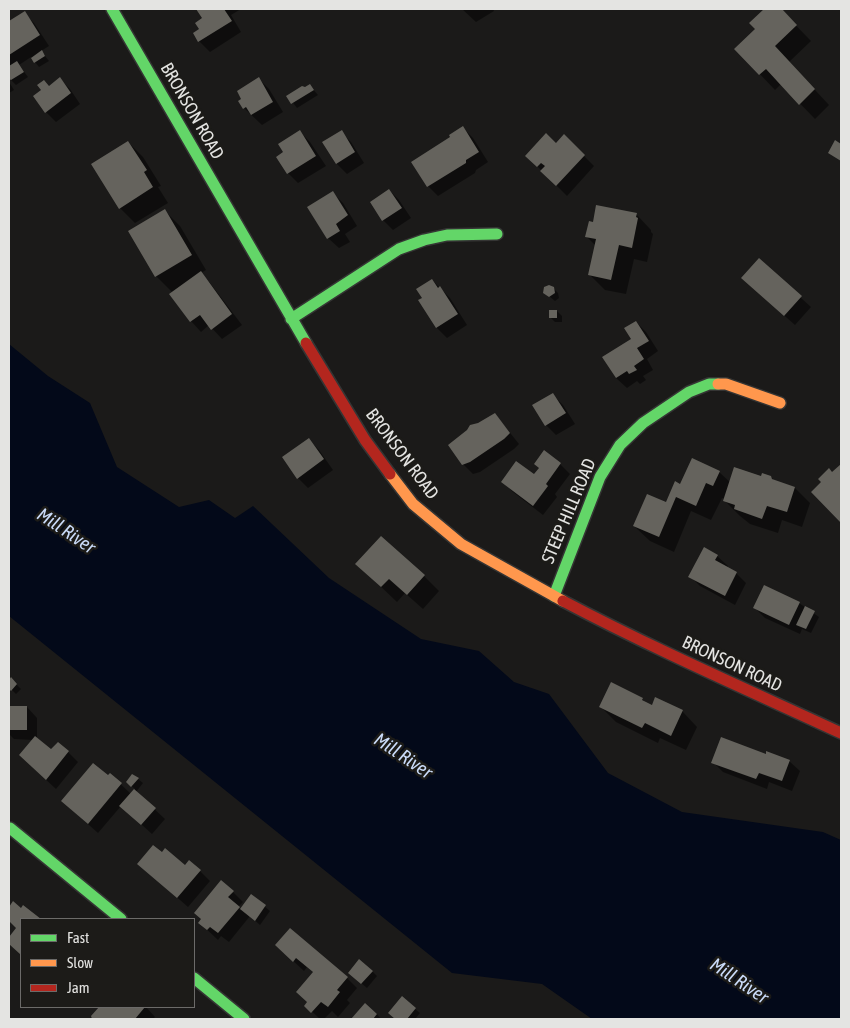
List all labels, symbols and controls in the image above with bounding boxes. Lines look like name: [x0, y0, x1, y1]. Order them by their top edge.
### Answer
street label: BRONSON ROAD: [156, 59, 228, 163]
street label: BRONSON ROAD: [361, 404, 443, 504]
street label: STEEP HILL ROAD: [537, 455, 601, 567]
water label: Mill River: [32, 503, 100, 559]
street label: BRONSON ROAD: [679, 631, 785, 697]
water label: Mill River: [369, 728, 437, 784]
legend: [20, 918, 195, 1008]
text: Fast: [67, 929, 89, 946]
water label: Mill River: [705, 953, 773, 1009]
text: Slow: [67, 954, 93, 971]
text: Jam: [67, 979, 90, 996]

